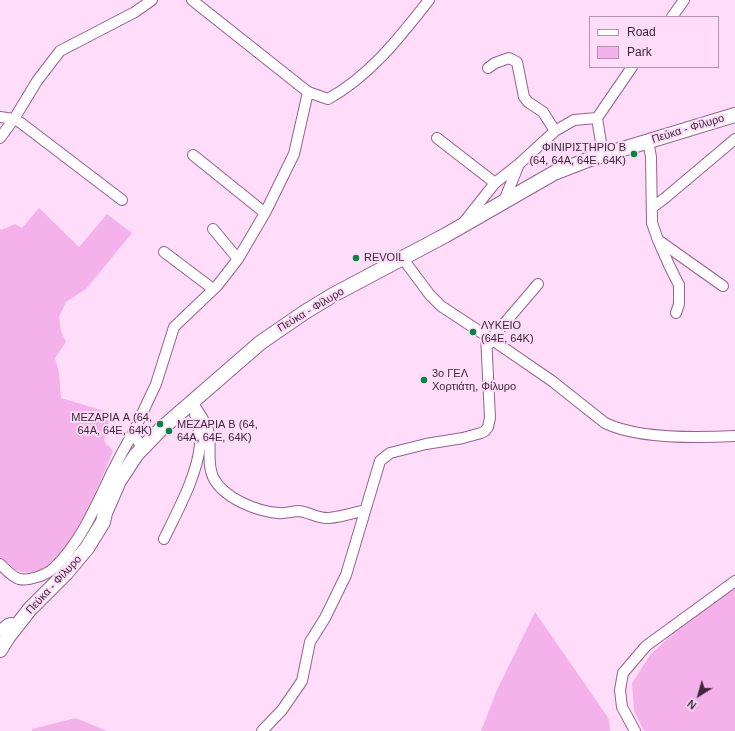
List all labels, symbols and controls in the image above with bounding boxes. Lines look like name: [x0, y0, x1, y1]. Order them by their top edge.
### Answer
legend: [589, 16, 719, 68]
text: Road: [627, 25, 656, 39]
text: Park: [627, 45, 652, 59]
street label: Πεύκα - Φίλυρο: [650, 112, 726, 146]
place label: ΦΙΝΙΡΙΣΤΗΡΙΟ B (64, 64Α, 64Ε, 64Κ): [529, 141, 626, 167]
marker: ΦΙΝΙΡΙΣΤΗΡΙΟ B (64, 64Α, 64Ε, 64Κ): [629, 149, 639, 159]
place label: REVOIL: [364, 251, 404, 265]
marker: REVOIL: [351, 253, 361, 263]
street label: Πεύκα - Φίλυρο: [275, 285, 347, 335]
place label: ΛΥΚΕΙΟ (64Ε, 64Κ): [481, 319, 534, 345]
marker: ΛΥΚΕΙΟ (64Ε, 64Κ): [468, 327, 478, 337]
place label: 3ο ΓΕΛ Χορτιάτη, Φίλυρο: [432, 367, 516, 393]
marker: 3ο ΓΕΛ Χορτιάτη, Φίλυρο: [419, 375, 429, 385]
place label: ΜΕΖΑΡΙΑ A (64, 64Α, 64Ε, 64Κ): [71, 411, 152, 437]
place label: ΜΕΖΑΡΙΑ B (64, 64Α, 64Ε, 64Κ): [177, 418, 258, 444]
marker: ΜΕΖΑΡΙΑ A (64, 64Α, 64Ε, 64Κ): [155, 419, 165, 429]
marker: ΜΕΖΑΡΙΑ B (64, 64Α, 64Ε, 64Κ): [164, 426, 174, 436]
street label: Πεύκα - Φίλυρο: [24, 553, 84, 617]
north arrow: [679, 675, 719, 715]
text: N: [685, 697, 699, 712]

